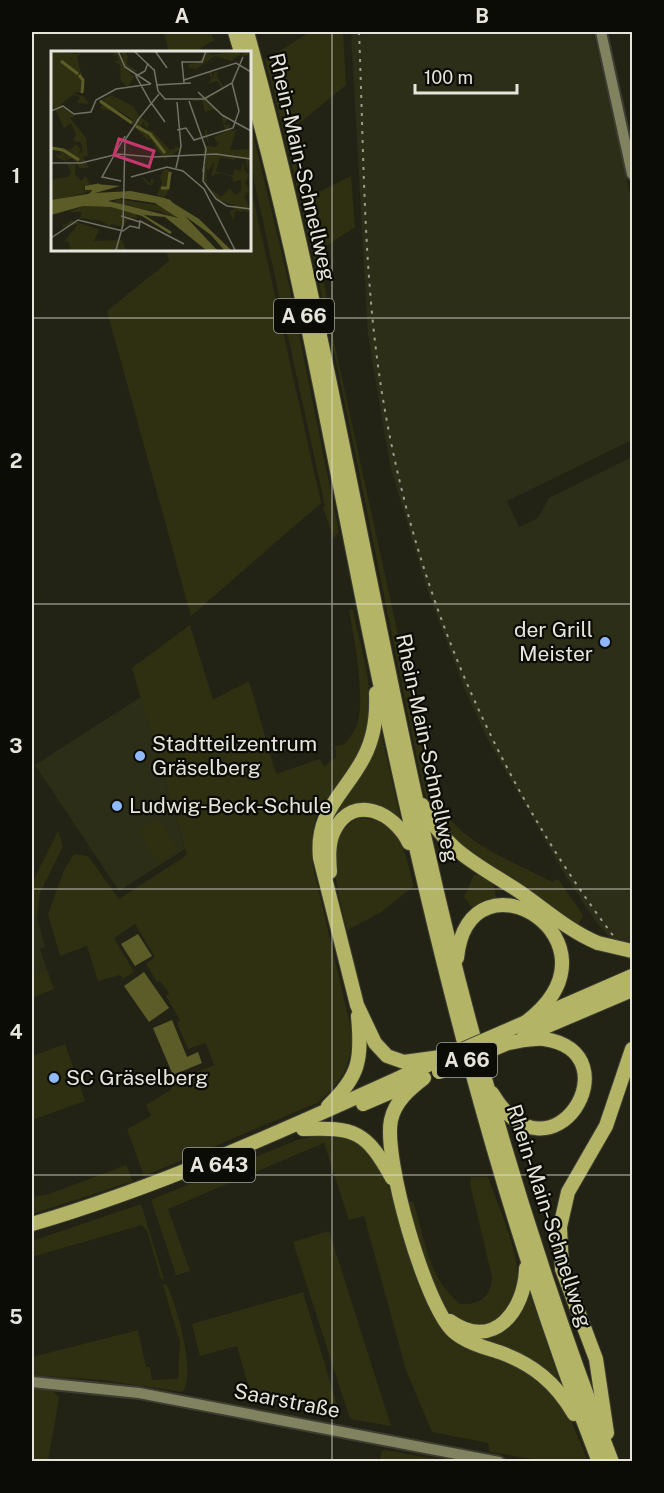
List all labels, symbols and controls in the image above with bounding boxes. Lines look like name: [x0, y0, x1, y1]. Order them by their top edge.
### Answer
text: A: [175, 4, 189, 28]
text: B: [475, 4, 489, 28]
inset map: [51, 51, 250, 250]
street label: Rhein-Main-Schnellweg: [264, 51, 341, 283]
scale bar: [415, 57, 517, 95]
text: 100 m: [424, 67, 473, 88]
text: 1: [12, 164, 20, 188]
road number: A 66: [274, 299, 334, 333]
text: 2: [10, 449, 22, 473]
place label: der Grill Meister: [514, 617, 593, 666]
street label: Rhein-Main-Schnellweg: [391, 631, 464, 864]
marker: der Grill Meister: [598, 635, 612, 649]
place label: Stadtteilzentrum Gräselberg: [152, 731, 317, 780]
text: 3: [9, 734, 23, 758]
marker: Stadtteilzentrum Gräselberg: [133, 749, 147, 763]
place label: Ludwig-Beck-Schule: [129, 793, 331, 818]
marker: Ludwig-Beck-Schule: [110, 799, 124, 813]
text: 4: [9, 1020, 23, 1044]
road number: A 66: [437, 1043, 497, 1077]
place label: SC Gräselberg: [66, 1065, 208, 1090]
marker: SC Gräselberg: [47, 1071, 61, 1085]
street label: Rhein-Main-Schnellweg: [502, 1101, 597, 1331]
road number: A 643: [183, 1148, 255, 1182]
text: 5: [9, 1305, 23, 1329]
street label: Saarstraße: [232, 1378, 342, 1423]

